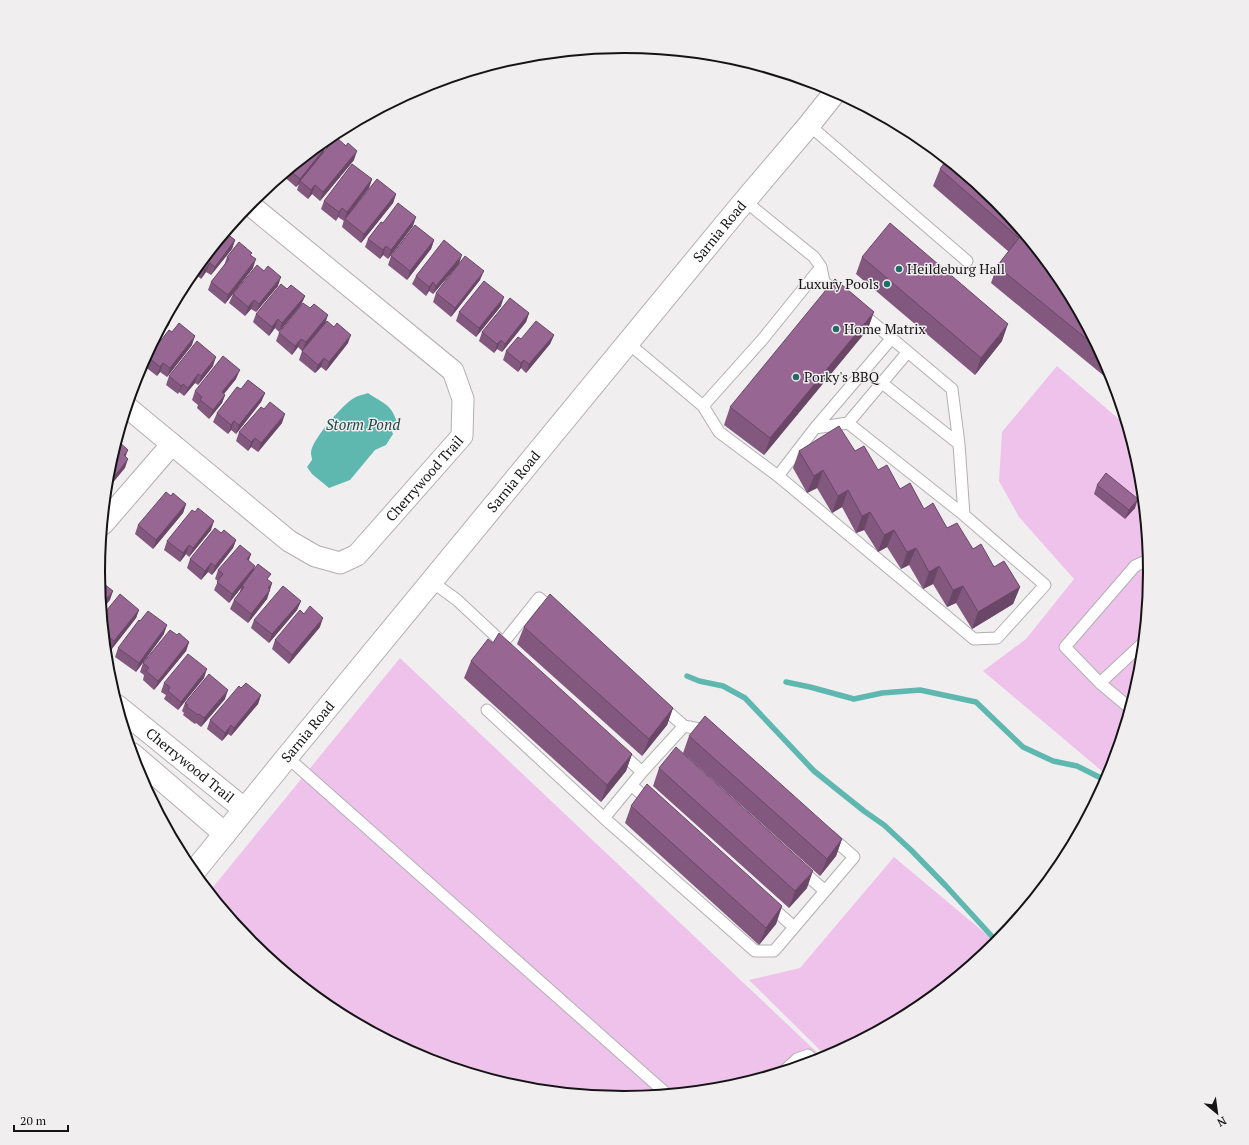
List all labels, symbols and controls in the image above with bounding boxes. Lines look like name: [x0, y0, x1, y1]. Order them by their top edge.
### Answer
street label: Sarnia Road: [688, 196, 750, 266]
place label: Heildeburg Hall: [907, 259, 1005, 278]
marker: Heildeburg Hall: [894, 264, 904, 274]
place label: Luxury Pools: [798, 274, 879, 293]
marker: Luxury Pools: [882, 279, 892, 289]
place label: Home Matrix: [844, 319, 926, 338]
marker: Home Matrix: [831, 324, 841, 334]
place label: Porky's BBQ: [804, 367, 880, 386]
marker: Porky's BBQ: [791, 372, 801, 382]
water label: Storm Pond: [326, 414, 401, 434]
street label: Cherrywood Trail: [381, 431, 467, 525]
street label: Sarnia Road: [482, 446, 544, 516]
street label: Sarnia Road: [276, 697, 338, 766]
street label: Cherrywood Trail: [142, 723, 239, 806]
north arrow: [1197, 1093, 1237, 1133]
scale bar: [14, 1107, 68, 1133]
text: 20 m: [20, 1113, 47, 1128]
text: N: [1214, 1114, 1229, 1130]

